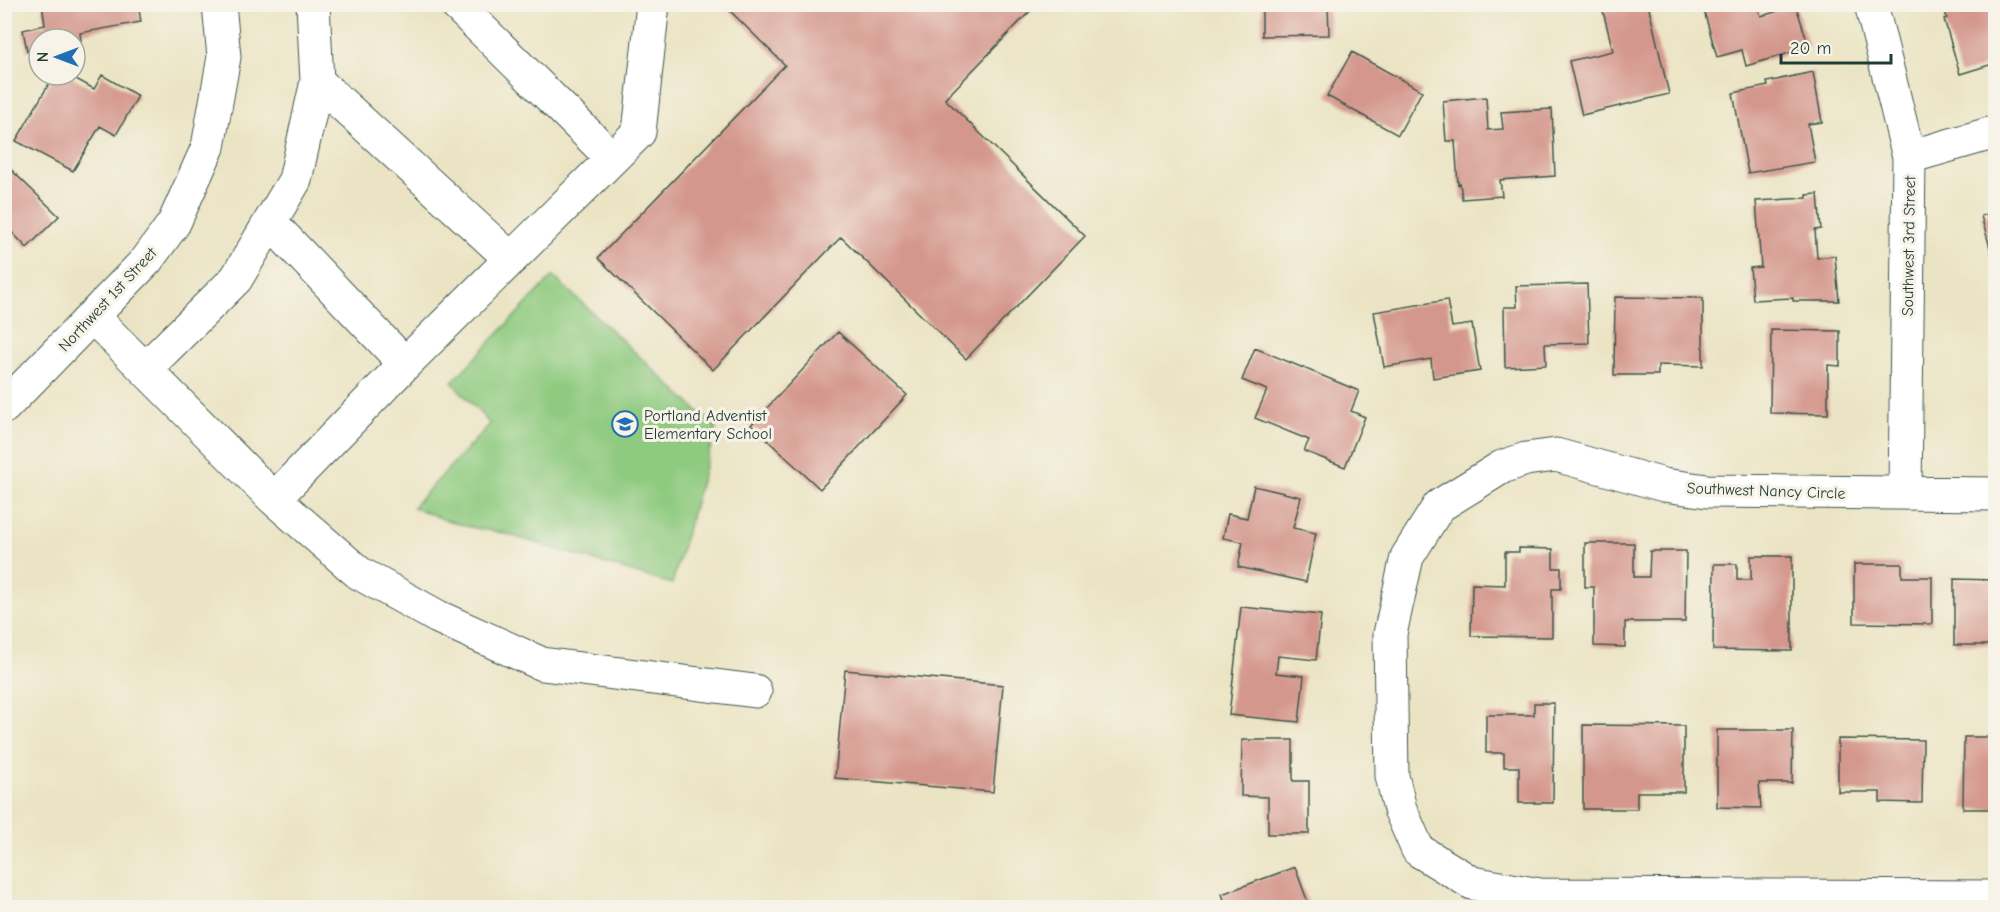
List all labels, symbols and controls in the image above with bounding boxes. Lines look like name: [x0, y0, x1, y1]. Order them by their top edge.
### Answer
north arrow: [27, 27, 87, 87]
scale bar: [1781, 27, 1890, 65]
text: 20 m: [1790, 38, 1831, 59]
text: N: [34, 52, 52, 62]
street label: Southwest 3rd Street: [1899, 175, 1919, 316]
street label: Northwest 1st Street: [55, 244, 161, 355]
place label: Portland Adventist Elementary School: [644, 407, 772, 443]
school or university icon: Portland Adventist Elementary School: [610, 409, 640, 439]
street label: Southwest Nancy Circle: [1686, 479, 1846, 503]

